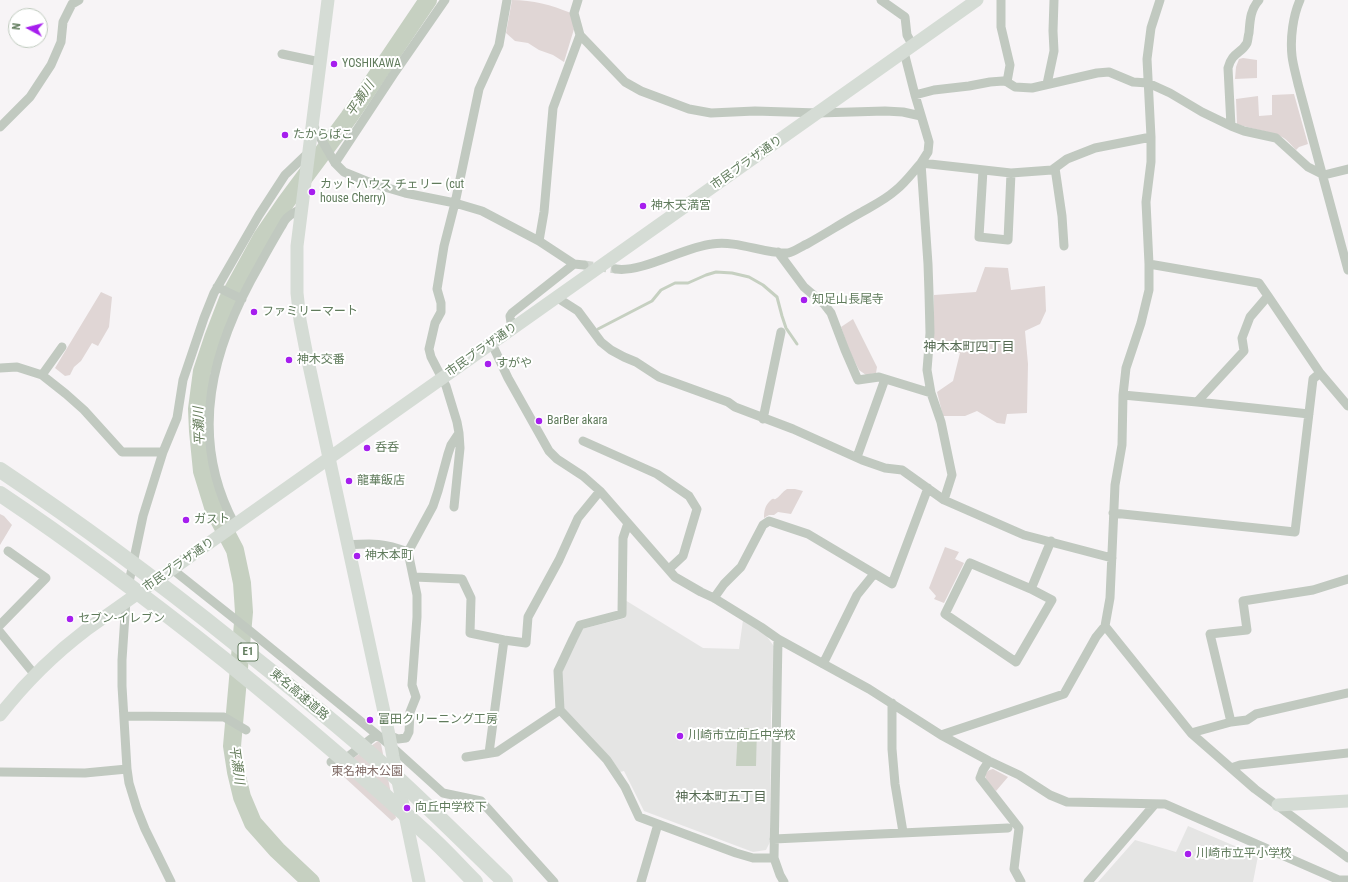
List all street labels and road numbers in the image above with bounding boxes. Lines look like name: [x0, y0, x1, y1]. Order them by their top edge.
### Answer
street label: 市民プラザ通り: [708, 133, 786, 193]
street label: 市民プラザ通り: [443, 320, 521, 380]
street label: 市民プラザ通り: [140, 535, 218, 595]
road number: E1: [238, 643, 258, 661]
street label: 東名高速道路: [267, 666, 331, 724]

